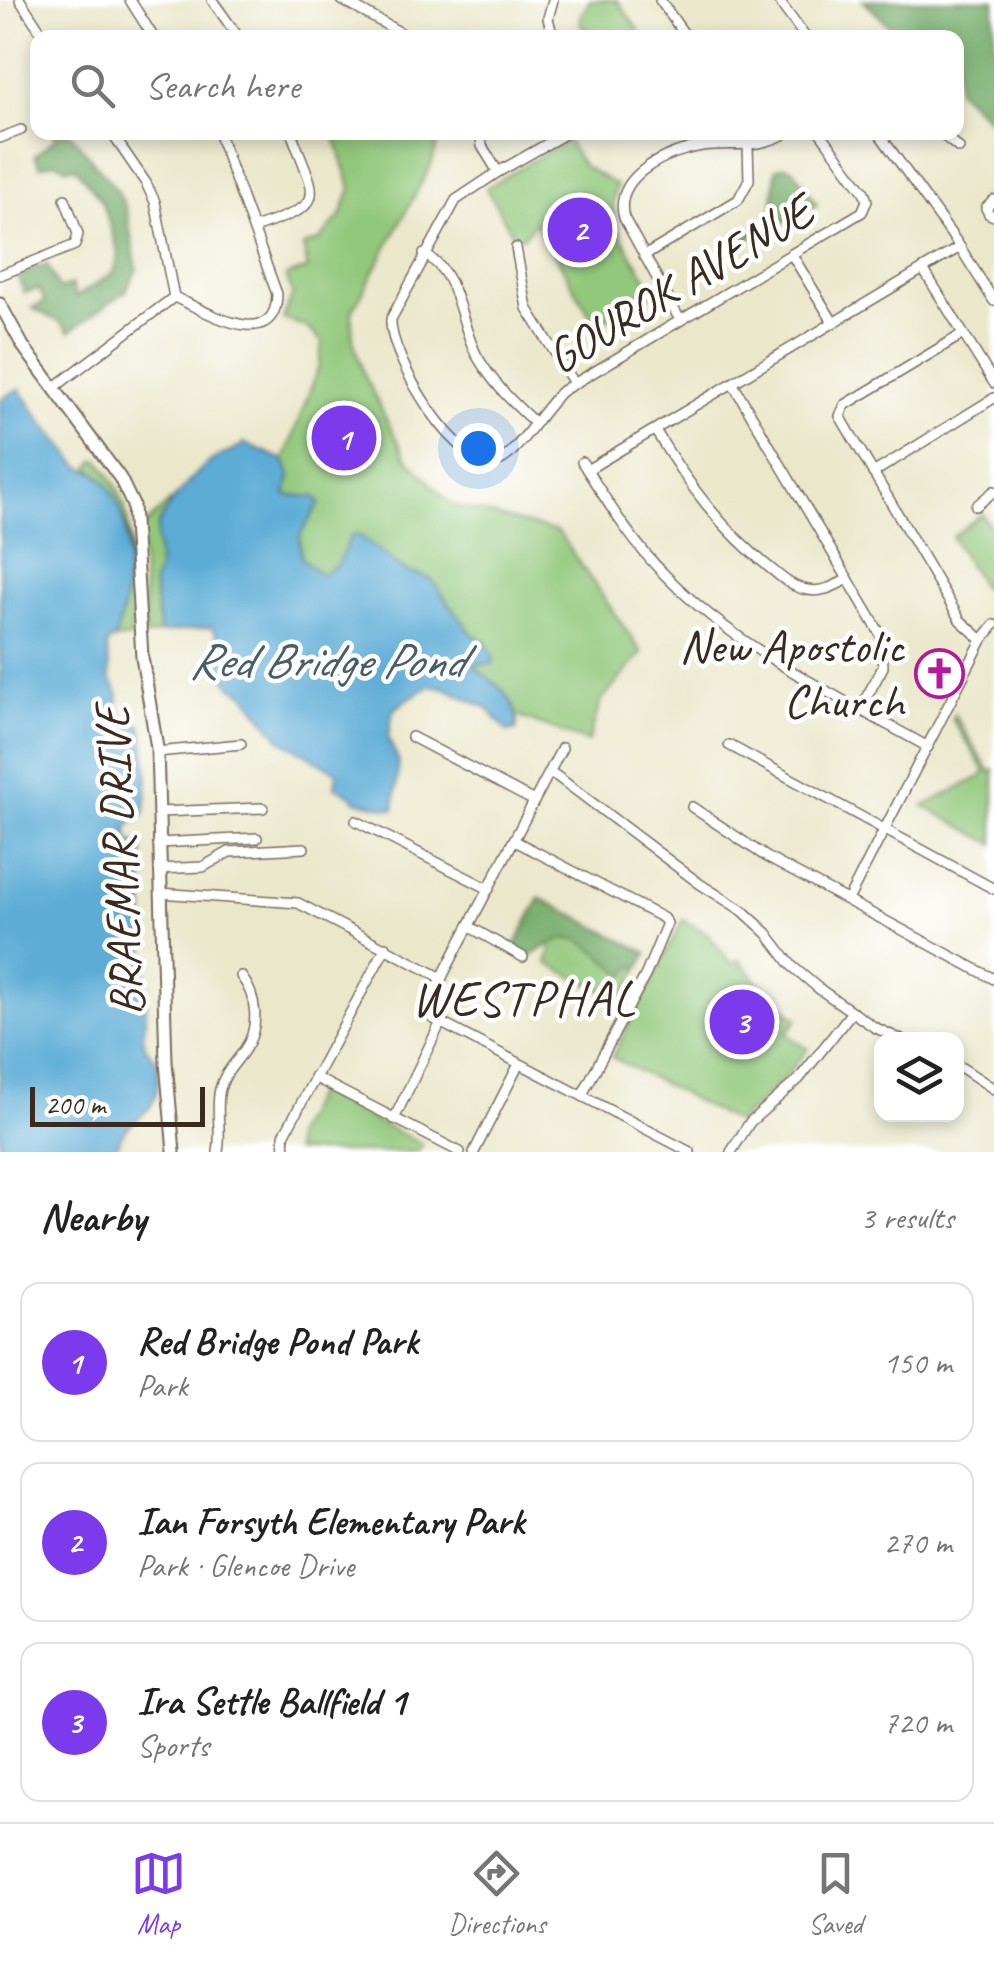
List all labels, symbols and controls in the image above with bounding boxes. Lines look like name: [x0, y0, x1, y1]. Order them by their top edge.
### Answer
search box: [30, 30, 964, 140]
icon: search: [65, 58, 120, 113]
text: Search here: [145, 62, 300, 109]
street label: GOUROK AVENUE: [536, 178, 828, 387]
pin: 2: [548, 192, 612, 268]
pin: 1: [312, 400, 376, 476]
your location: [453, 423, 504, 474]
place label: New Apostolic Church: [679, 616, 907, 731]
water label: Red Bridge Pond: [189, 629, 478, 692]
church icon: New Apostolic Church: [913, 647, 965, 699]
street label: BRAEMAR DRIVE: [81, 699, 157, 1017]
district label: WESTPHAL: [412, 967, 636, 1030]
pin: 3: [710, 984, 774, 1060]
map controls: [874, 1032, 964, 1122]
button: layers: [874, 1032, 964, 1122]
scale bar: [30, 1082, 205, 1126]
text: 200 m: [45, 1087, 105, 1122]
text: Nearby: [40, 1191, 146, 1244]
text: 3 results: [860, 1197, 954, 1238]
text: Red Bridge Pond Park: [137, 1318, 418, 1365]
text: 1: [67, 1342, 82, 1383]
text: 150 m: [883, 1342, 952, 1383]
text: Park: [137, 1365, 188, 1406]
text: Ian Forsyth Elementary Park: [137, 1498, 524, 1545]
text: 2: [67, 1522, 82, 1563]
text: 270 m: [883, 1522, 952, 1563]
text: Park · Glencoe Drive: [137, 1545, 354, 1586]
text: Ira Settle Ballfield 1: [137, 1678, 406, 1725]
text: 3: [67, 1702, 82, 1743]
text: 720 m: [883, 1702, 952, 1743]
text: Sports: [137, 1725, 209, 1766]
tab: Map: [131, 1846, 186, 1941]
tab: Directions: [448, 1846, 546, 1941]
tab: Saved: [808, 1846, 863, 1941]

